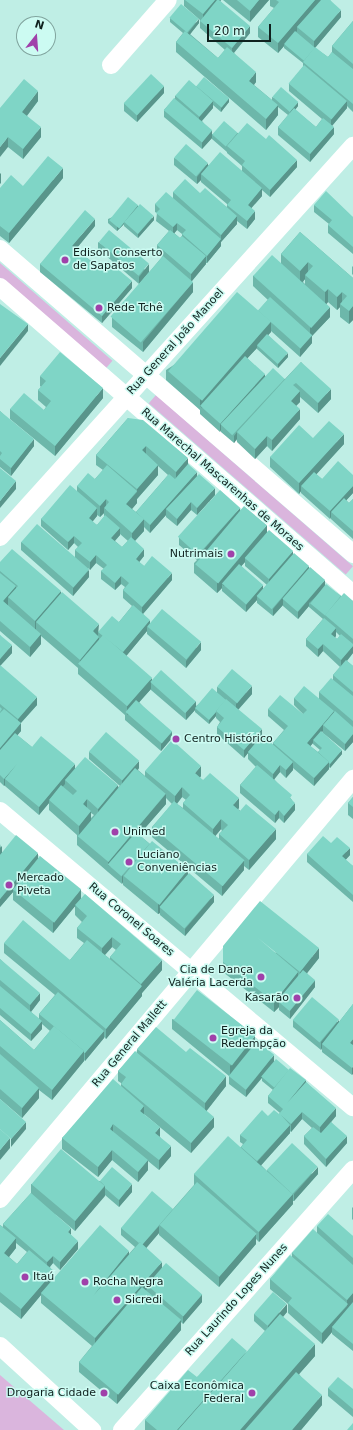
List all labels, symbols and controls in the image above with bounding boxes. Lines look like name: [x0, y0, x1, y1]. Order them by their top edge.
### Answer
north arrow: [16, 16, 56, 56]
scale bar: [209, 16, 273, 42]
text: N: [33, 17, 46, 33]
text: 20 m: [214, 24, 245, 38]
place label: Edison Conserto de Sapatos: [73, 247, 162, 273]
marker: Edison Conserto de Sapatos: [60, 255, 70, 265]
street label: Rua General João Manoel: [125, 286, 227, 398]
place label: Rede Tchê: [107, 301, 163, 315]
marker: Rede Tchê: [94, 303, 104, 313]
street label: Rua Marechal Mascarenhas de Moraes: [138, 406, 306, 554]
place label: Nutrimais: [170, 547, 223, 561]
marker: Nutrimais: [226, 549, 236, 559]
place label: Centro Histórico: [184, 732, 273, 746]
marker: Centro Histórico: [171, 734, 181, 744]
place label: Unimed: [123, 825, 166, 839]
marker: Unimed: [110, 827, 120, 837]
place label: Luciano Conveniências: [137, 849, 217, 875]
marker: Luciano Conveniências: [124, 857, 134, 867]
place label: Mercado Piveta: [17, 872, 64, 898]
marker: Mercado Piveta: [4, 880, 14, 890]
street label: Rua Coronel Soares: [86, 880, 176, 960]
place label: Cia de Dança Valéria Lacerda: [168, 964, 253, 990]
marker: Cia de Dança Valéria Lacerda: [256, 972, 266, 982]
place label: Kasarão: [245, 991, 289, 1005]
marker: Kasarão: [292, 993, 302, 1003]
street label: Rua General Mallett: [90, 998, 170, 1090]
place label: Egreja da Redempção: [221, 1025, 286, 1051]
marker: Egreja da Redempção: [208, 1033, 218, 1043]
street label: Rua Laurindo Lopes Nunes: [183, 1241, 291, 1359]
place label: Itaú: [33, 1270, 54, 1284]
marker: Itaú: [20, 1272, 30, 1282]
place label: Rocha Negra: [93, 1275, 163, 1289]
marker: Rocha Negra: [80, 1277, 90, 1287]
place label: Sicredi: [125, 1293, 162, 1307]
marker: Sicredi: [112, 1295, 122, 1305]
place label: Caixa Econômica Federal: [150, 1380, 244, 1406]
place label: Drogaria Cidade: [7, 1386, 96, 1400]
marker: Drogaria Cidade: [99, 1388, 109, 1398]
marker: Caixa Econômica Federal: [247, 1388, 257, 1398]

